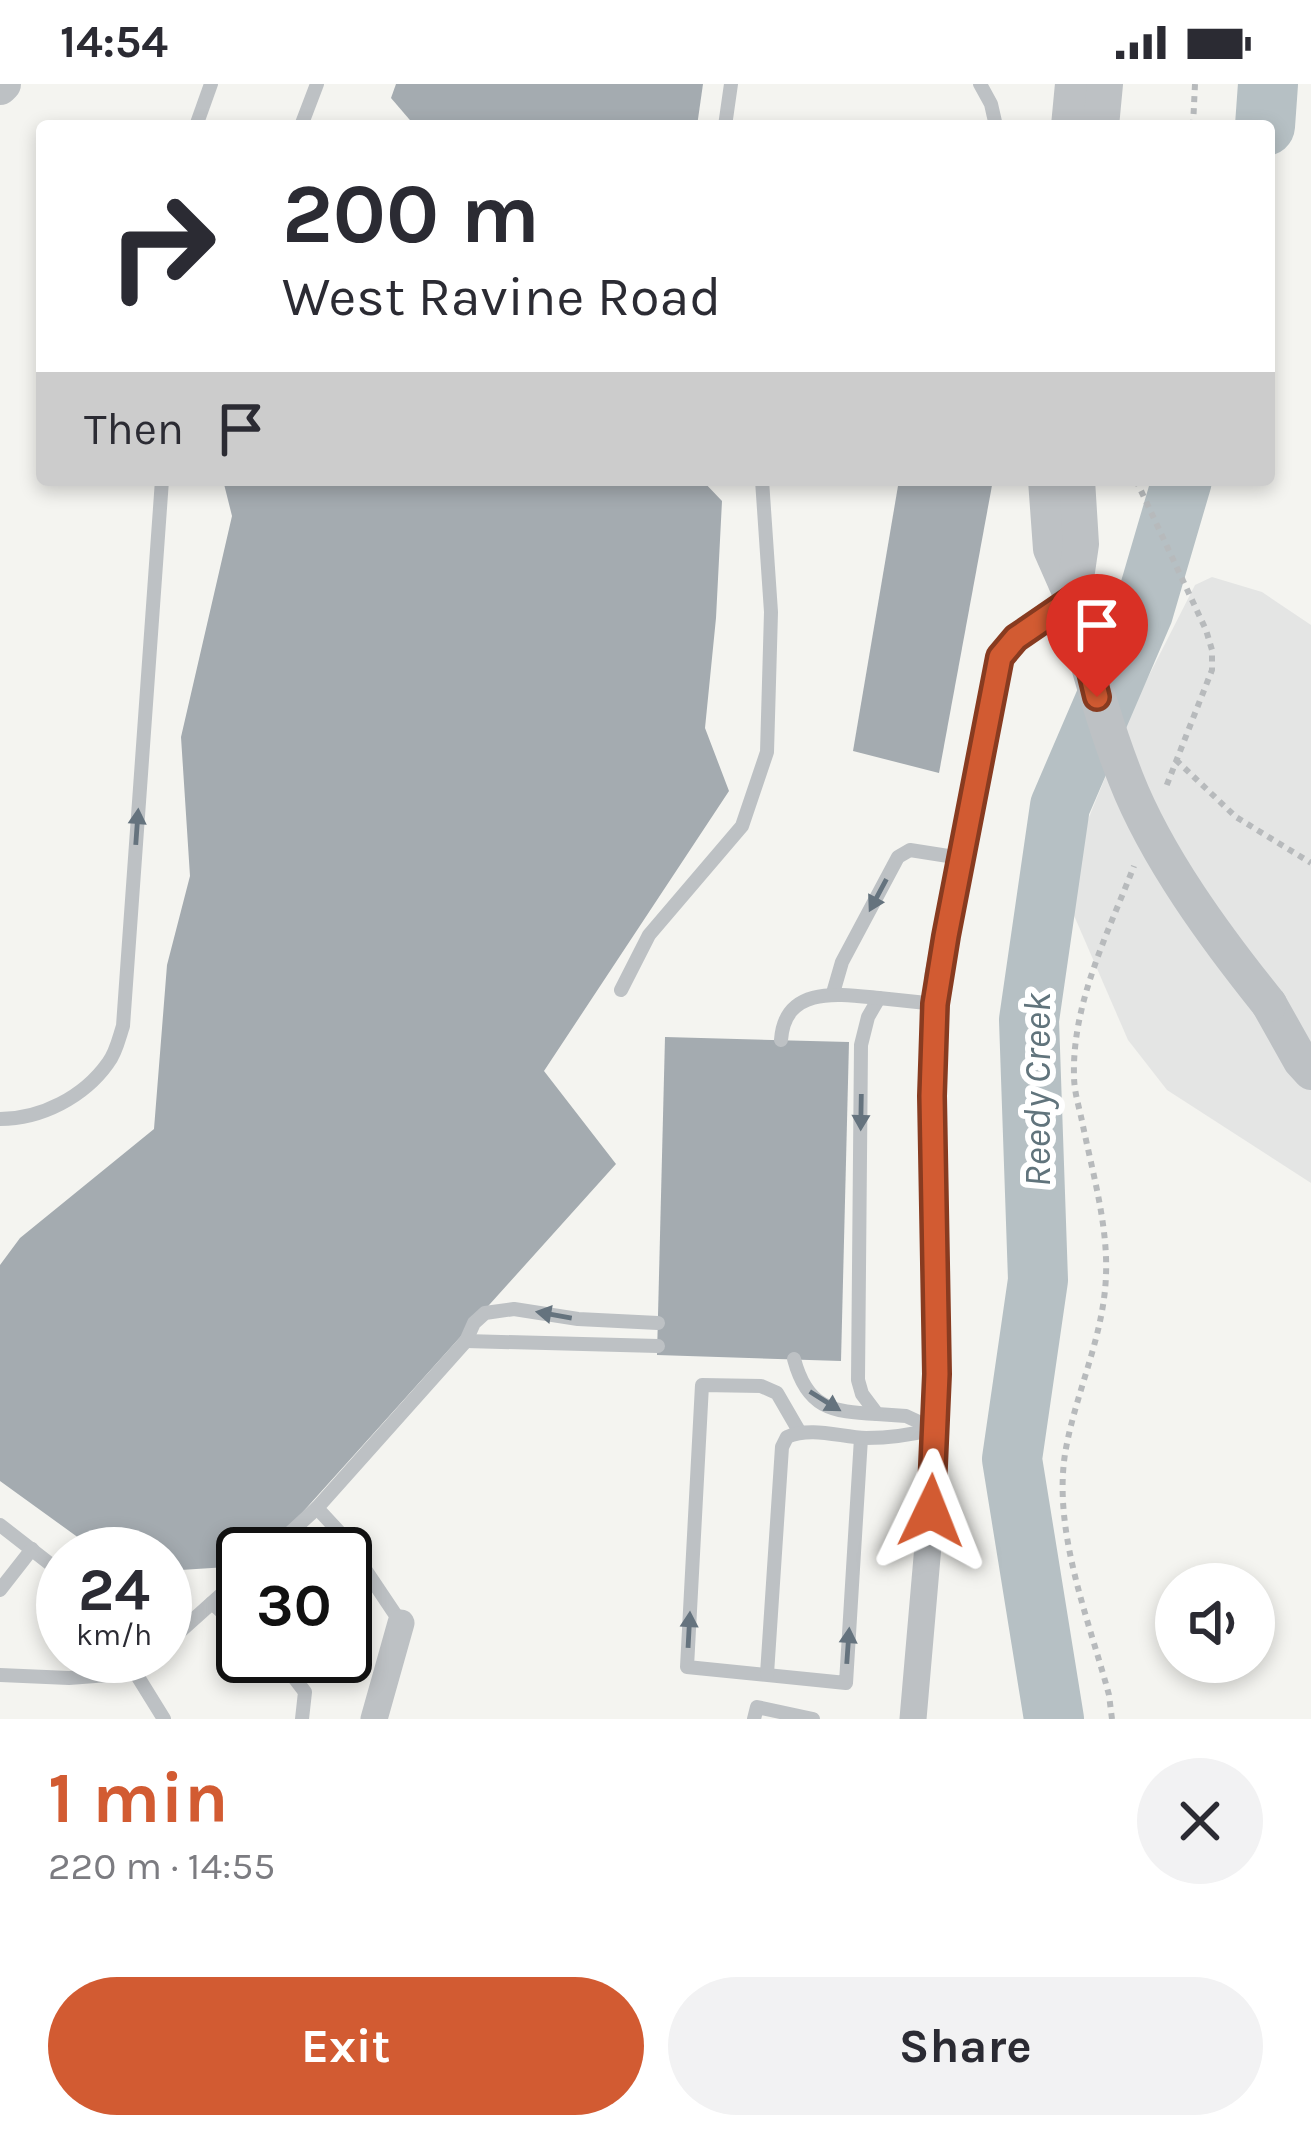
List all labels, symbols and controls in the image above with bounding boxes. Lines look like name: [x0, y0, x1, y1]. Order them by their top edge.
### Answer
text: 14:54: [60, 16, 168, 68]
text: 200 m: [282, 165, 540, 263]
icon: right: [84, 168, 240, 324]
text: West Ravine Road: [282, 265, 721, 329]
icon: arrive: [208, 396, 274, 462]
text: Then: [84, 403, 184, 455]
pin: [1046, 574, 1148, 697]
icon: arrive: [1064, 592, 1130, 658]
one-way arrow: [128, 808, 147, 845]
one-way arrow: [868, 878, 889, 913]
water label: Reedy Creek: [1014, 991, 1060, 1187]
one-way arrow: [851, 1094, 870, 1132]
one-way arrow: [534, 1305, 572, 1323]
one-way arrow: [809, 1389, 841, 1412]
position arrow: [868, 1448, 994, 1574]
speed limit sign: 30: [216, 1527, 372, 1683]
text: 24: [78, 1555, 150, 1625]
map controls: [1155, 1563, 1275, 1683]
button: sound: [1155, 1563, 1275, 1683]
one-way arrow: [680, 1610, 699, 1648]
text: km/h: [76, 1617, 152, 1653]
one-way arrow: [839, 1627, 858, 1664]
text: 1 min: [48, 1756, 229, 1840]
button: close: [1137, 1758, 1263, 1884]
text: 220 m · 14:55: [48, 1843, 275, 1889]
button: Exit: [48, 1977, 644, 2115]
button: Share: [668, 1977, 1263, 2115]

